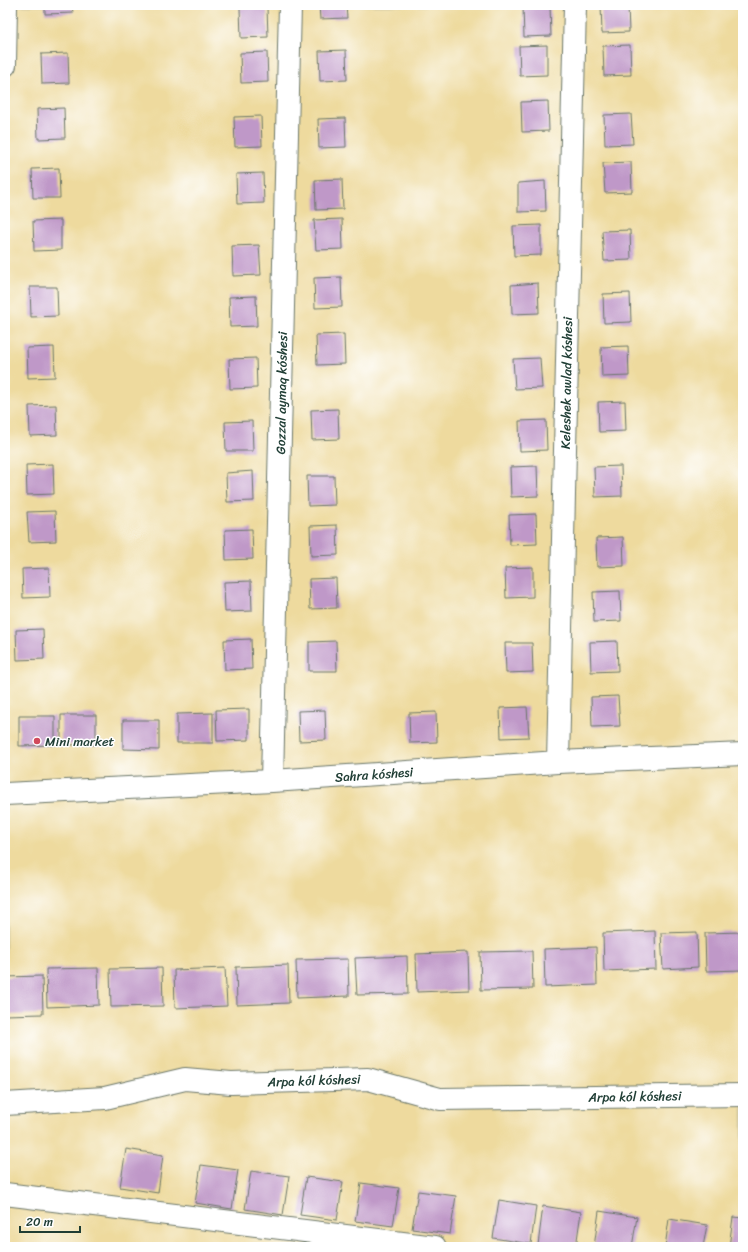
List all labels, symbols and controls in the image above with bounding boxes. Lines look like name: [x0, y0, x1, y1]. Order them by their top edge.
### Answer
street label: Keleshek awlad kóshesi: [554, 316, 579, 449]
street label: Gozzal aymaq kóshesi: [269, 331, 294, 455]
place label: Mini market: [45, 730, 115, 753]
marker: Mini market: [32, 736, 42, 746]
street label: Sahra kóshesi: [334, 760, 414, 789]
street label: Arpa kól kóshesi: [266, 1067, 361, 1094]
street label: Arpa kól kóshesi: [587, 1084, 682, 1109]
scale bar: [20, 1208, 80, 1234]
text: 20 m: [26, 1211, 53, 1233]

